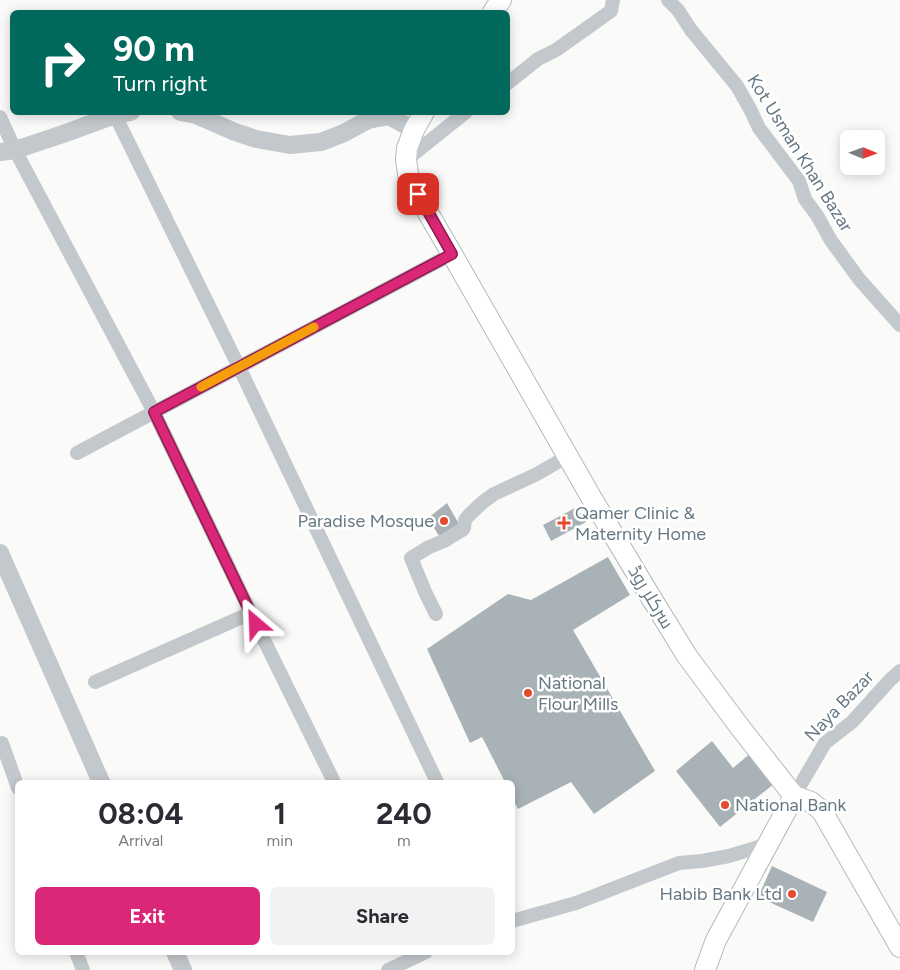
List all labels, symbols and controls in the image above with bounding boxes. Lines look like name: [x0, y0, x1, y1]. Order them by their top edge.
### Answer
text: 90 m: [113, 28, 195, 70]
icon: right: [30, 30, 95, 95]
text: Turn right: [113, 70, 208, 97]
street label: Kot Usman Khan Bazar: [743, 70, 857, 236]
north arrow: [840, 130, 885, 175]
map controls: [840, 130, 885, 175]
pin: [397, 173, 439, 215]
icon: arrive: [404, 180, 432, 208]
place label: Qamer Clinic & Maternity Home: [575, 502, 706, 545]
place label: Paradise Mosque: [298, 510, 434, 532]
marker: Paradise Mosque: [438, 515, 450, 527]
marker: Qamer Clinic & Maternity Home: [557, 516, 571, 530]
street label: سرکلر روڈ: [624, 561, 678, 633]
position arrow: [229, 597, 281, 649]
street label: Naya Bazar: [800, 666, 878, 746]
place label: National Flour Mills: [538, 672, 618, 715]
marker: National Flour Mills: [522, 687, 534, 699]
place label: National Bank: [735, 794, 846, 816]
text: 08:04: [98, 795, 183, 832]
text: 1: [273, 795, 286, 832]
text: 240: [376, 795, 432, 832]
marker: National Bank: [719, 799, 731, 811]
text: Arrival: [118, 831, 163, 850]
text: min: [267, 831, 293, 850]
text: m: [397, 831, 411, 850]
place label: Habib Bank Ltd: [660, 883, 782, 905]
button: Exit: [35, 887, 260, 945]
button: Share: [270, 887, 495, 945]
marker: Habib Bank Ltd: [786, 888, 798, 900]

